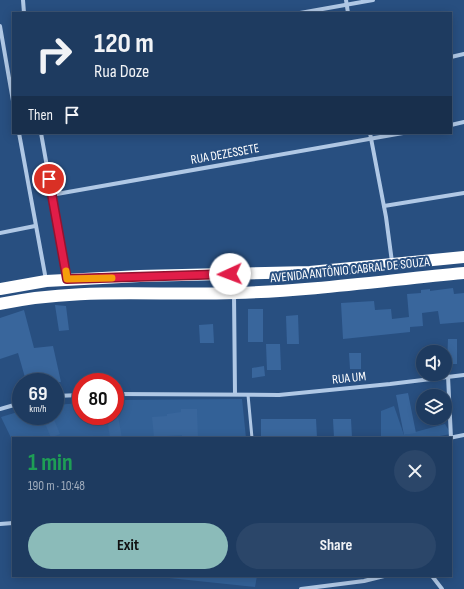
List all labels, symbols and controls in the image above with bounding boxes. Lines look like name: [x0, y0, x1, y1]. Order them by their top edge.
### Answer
text: 120 m: [94, 27, 154, 60]
icon: right: [28, 28, 80, 80]
text: Rua Doze: [94, 61, 149, 82]
icon: arrive: [61, 104, 83, 126]
text: Then: [28, 106, 53, 125]
street label: RUA DEZESSETE: [189, 140, 261, 168]
pin: [32, 162, 66, 196]
icon: arrive: [38, 168, 60, 190]
position arrow: [209, 253, 251, 295]
street label: AVENIDA ANTÔNIO CABRAL DE SOUZA: [269, 254, 431, 286]
map controls: [416, 345, 452, 425]
button: sound: [416, 345, 452, 381]
street label: RUA UM: [331, 368, 367, 388]
speed limit sign: 80: [72, 373, 124, 425]
text: 69: [29, 382, 47, 406]
button: layers: [416, 389, 452, 425]
text: km/h: [29, 403, 47, 415]
text: 1 min: [28, 448, 73, 477]
button: close: [394, 450, 436, 492]
text: 190 m · 10:48: [28, 478, 85, 494]
button: Exit: [28, 523, 228, 569]
button: Share: [236, 523, 436, 569]

